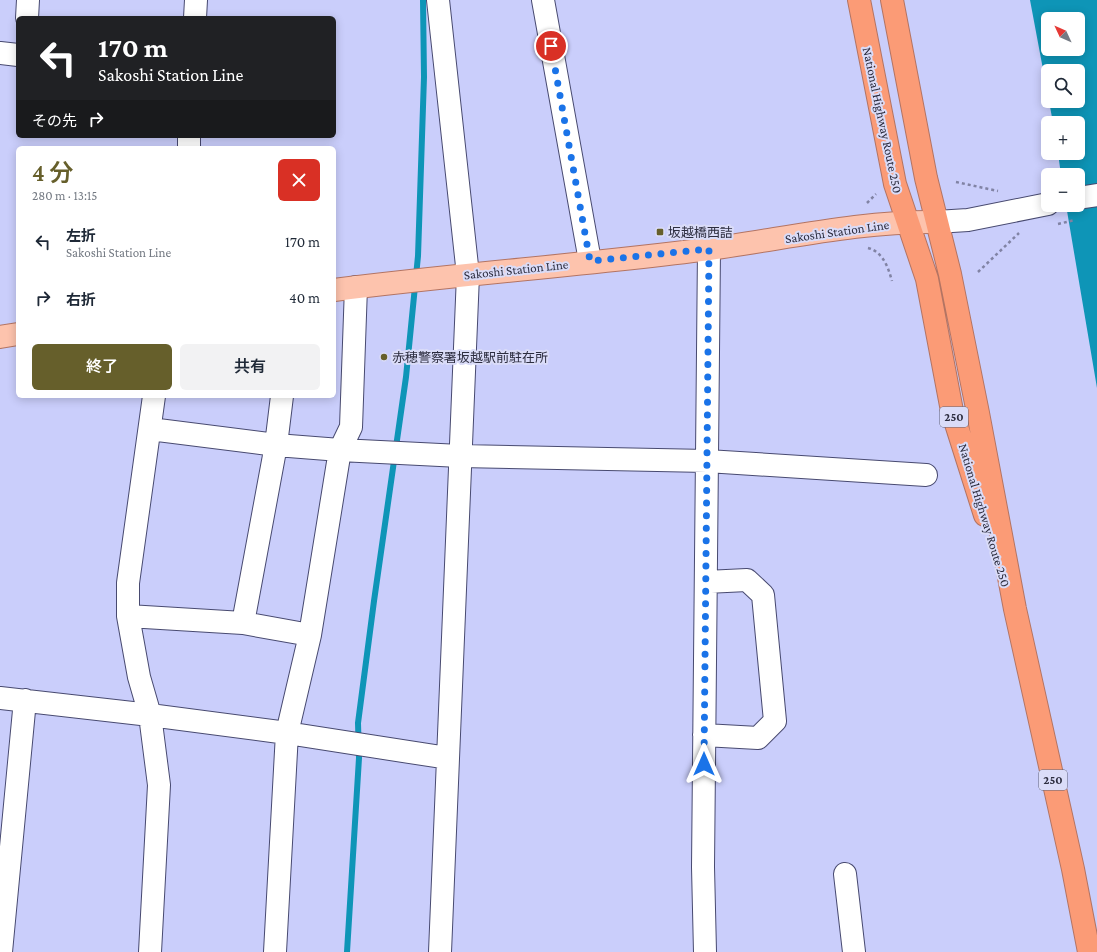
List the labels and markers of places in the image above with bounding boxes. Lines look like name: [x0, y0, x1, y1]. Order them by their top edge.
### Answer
pin: [534, 29, 568, 63]
place label: 坂越橋西詰: [668, 225, 733, 240]
marker: 坂越橋西詰: [655, 227, 665, 237]
place label: 赤穂警察署坂越駅前駐在所: [392, 350, 548, 365]
marker: 赤穂警察署坂越駅前駐在所: [379, 352, 389, 362]

